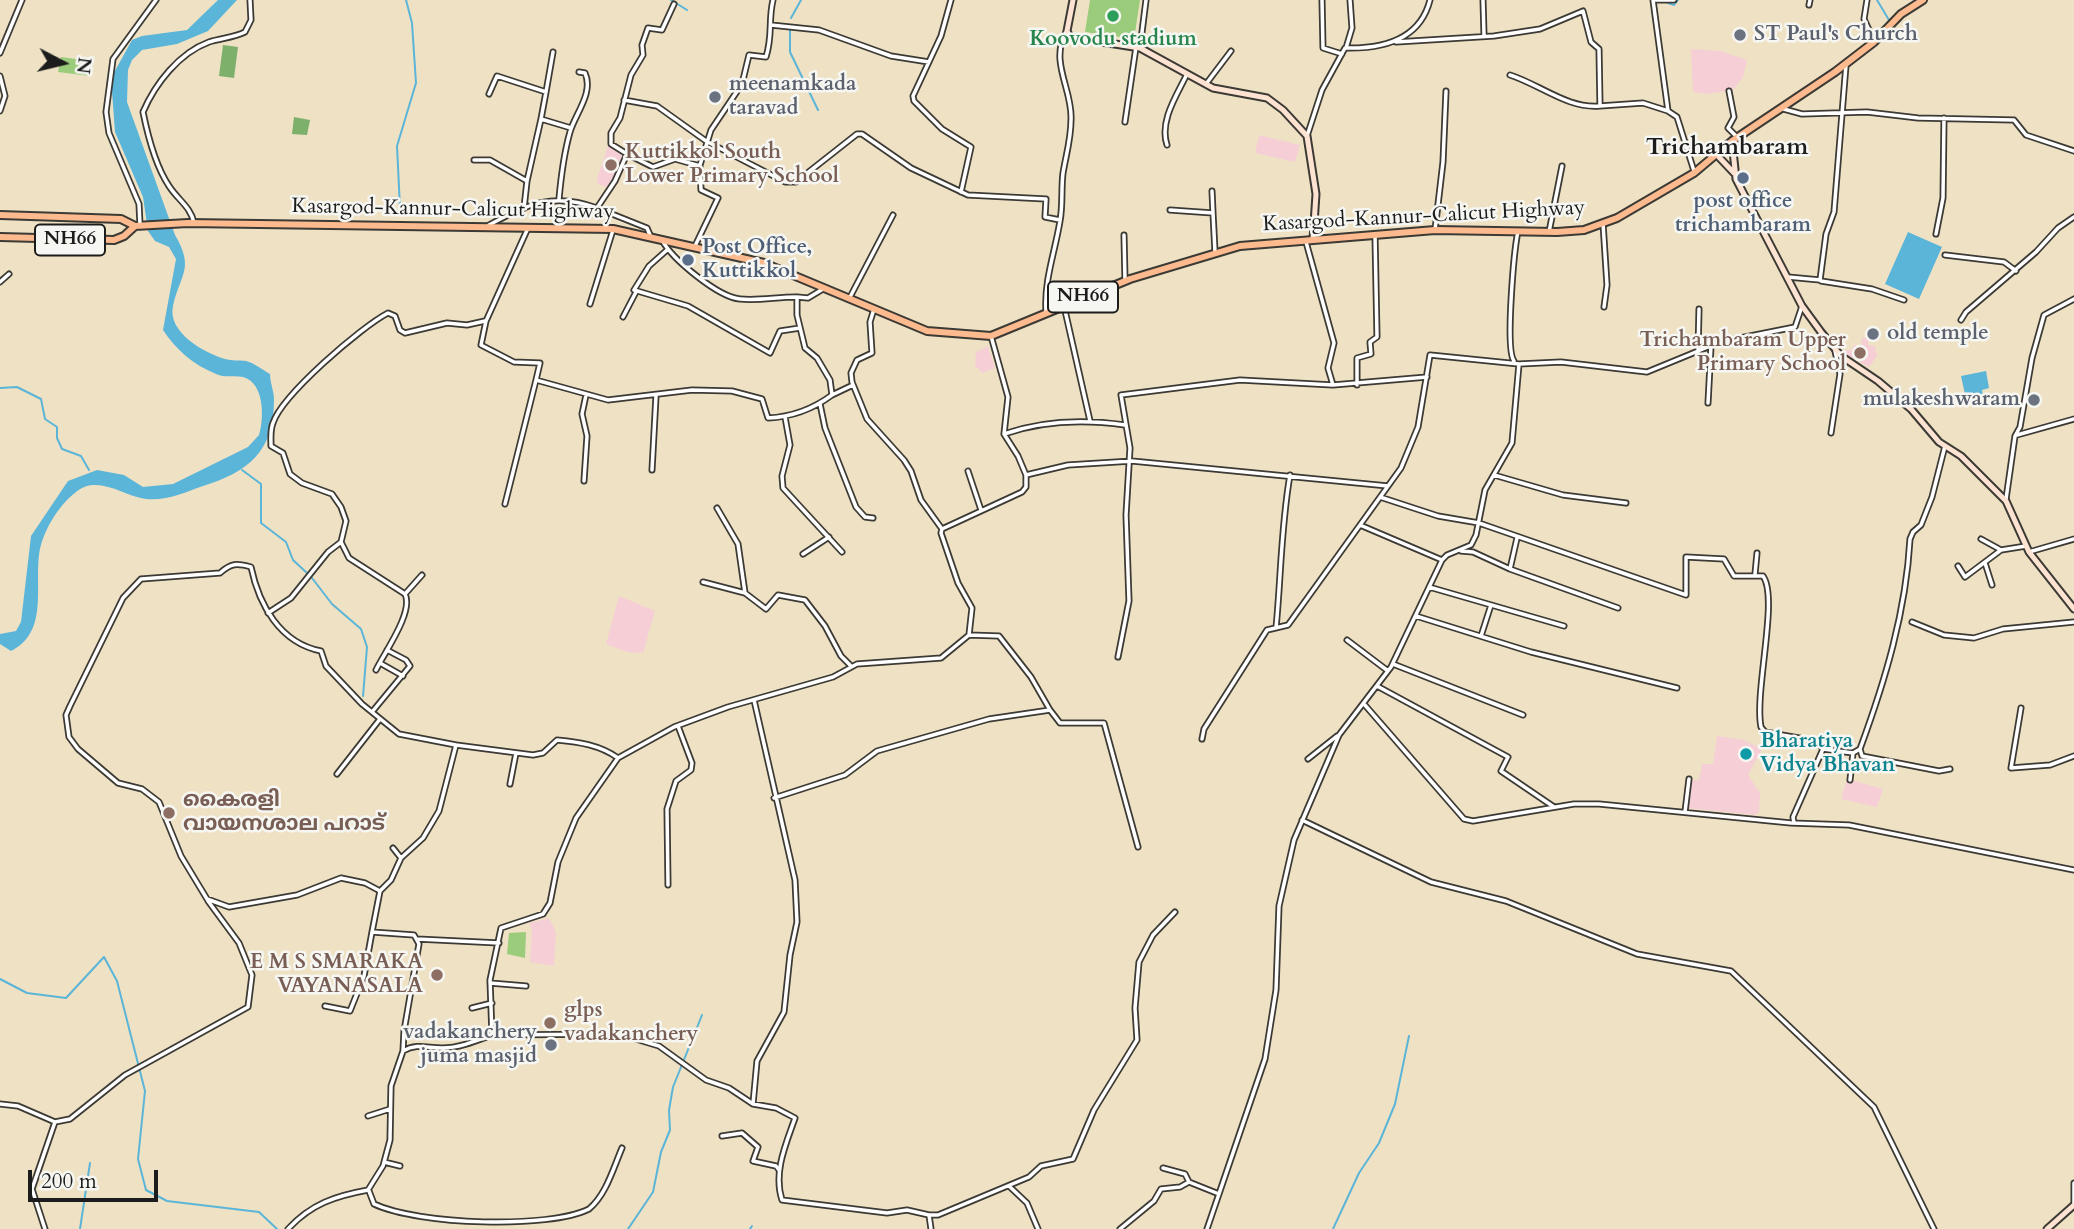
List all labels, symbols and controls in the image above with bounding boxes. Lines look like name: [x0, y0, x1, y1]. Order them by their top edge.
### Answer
marker: Koovodu stadium: [1105, 8, 1121, 24]
place label: ST Paul's Church: [1754, 22, 1918, 48]
place label: Koovodu stadium: [1029, 27, 1197, 53]
marker: ST Paul's Church: [1732, 27, 1748, 43]
north arrow: [28, 28, 98, 98]
text: N: [70, 56, 98, 75]
place label: meenamkada taravad: [729, 72, 856, 122]
marker: meenamkada taravad: [707, 89, 723, 105]
district label: Trichambaram: [1646, 134, 1808, 162]
place label: Kuttikkol South Lower Primary School: [625, 140, 839, 190]
marker: Kuttikkol South Lower Primary School: [603, 157, 619, 173]
marker: post office trichambaram: [1735, 170, 1751, 186]
place label: post office trichambaram: [1675, 189, 1811, 239]
street label: Kasargod-Kannur-Calicut Highway: [291, 195, 615, 225]
street label: Kasargod-Kannur-Calicut Highway: [1262, 196, 1586, 238]
road number: NH66: [35, 224, 105, 256]
place label: Post Office, Kuttikkol: [702, 235, 812, 285]
marker: Post Office, Kuttikkol: [680, 252, 696, 268]
road number: NH66: [1048, 282, 1118, 312]
place label: old temple: [1887, 321, 1989, 347]
marker: old temple: [1865, 326, 1881, 342]
place label: Trichambaram Upper Primary School: [1640, 328, 1846, 378]
marker: Trichambaram Upper Primary School: [1852, 345, 1868, 361]
place label: mulakeshwaram: [1863, 387, 2020, 413]
marker: mulakeshwaram: [2026, 392, 2042, 408]
place label: Bharatiya Vidya Bhavan: [1760, 729, 1895, 779]
marker: Bharatiya Vidya Bhavan: [1738, 746, 1754, 762]
place label: കൈരളി വായനശാല പറാട്: [183, 788, 385, 838]
marker: കൈരളി വായനശാല പറാട്: [161, 805, 177, 821]
place label: E M S SMARAKA VAYANASALA: [250, 950, 423, 1000]
marker: E M S SMARAKA VAYANASALA: [429, 967, 445, 983]
place label: glps vadakanchery: [564, 998, 698, 1048]
marker: glps vadakanchery: [542, 1015, 558, 1031]
place label: vadakanchery juma masjid: [403, 1020, 537, 1070]
marker: vadakanchery juma masjid: [543, 1037, 559, 1053]
scale bar: [32, 1156, 161, 1200]
text: 200 m: [41, 1167, 97, 1196]

